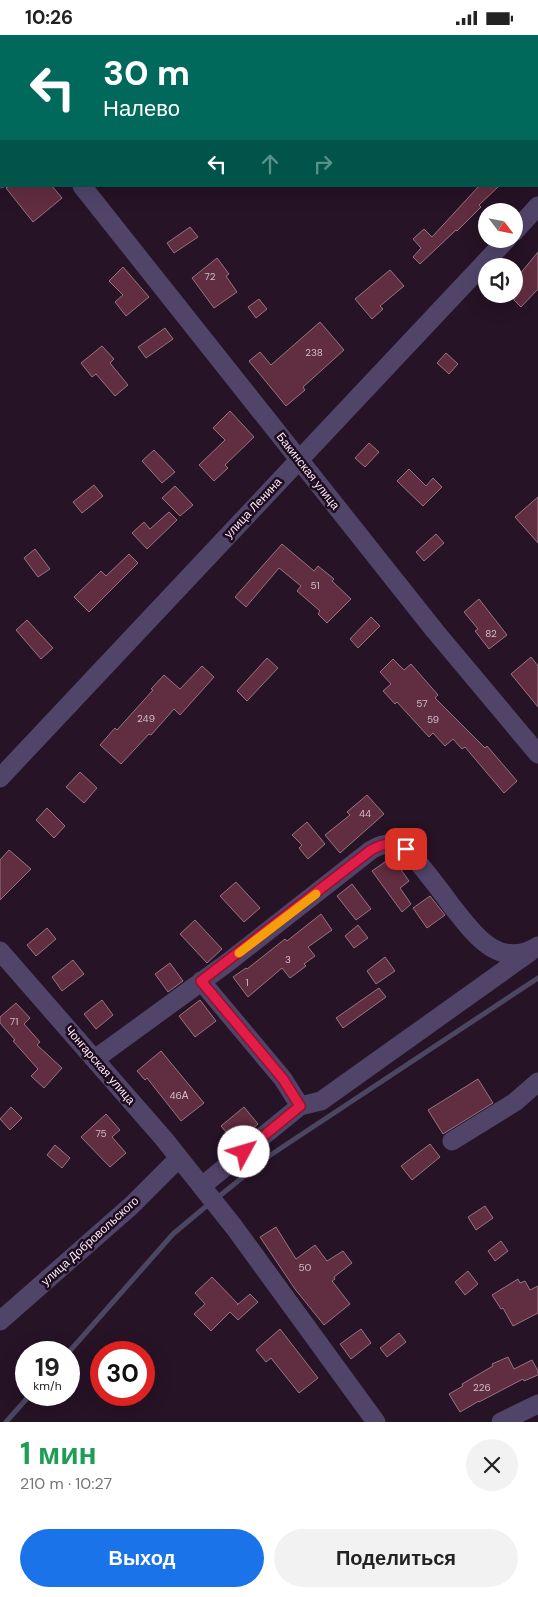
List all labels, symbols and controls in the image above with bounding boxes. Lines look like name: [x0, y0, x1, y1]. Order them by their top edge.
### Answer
text: 10:26: [25, 5, 73, 30]
text: 30 m: [103, 50, 190, 96]
icon: left: [20, 55, 85, 120]
text: Налево: [103, 94, 180, 123]
icon: left: [203, 150, 231, 178]
icon: ahead: [256, 150, 284, 178]
icon: right: [309, 150, 337, 178]
north arrow: [478, 203, 522, 247]
map controls: [478, 203, 523, 303]
button: sound: [478, 258, 523, 303]
house number: 72: [205, 270, 216, 283]
house number: 238: [305, 346, 323, 359]
street label: Бакинская улица: [273, 429, 343, 513]
street label: улица Ленина: [221, 474, 285, 542]
house number: 51: [310, 579, 320, 592]
house number: 82: [485, 627, 497, 640]
house number: 57: [416, 697, 428, 710]
house number: 249: [137, 712, 155, 725]
house number: 59: [427, 713, 439, 726]
house number: 44: [359, 807, 371, 820]
pin: [385, 828, 427, 870]
icon: arrive: [392, 835, 420, 863]
house number: 3: [285, 953, 291, 966]
house number: 1: [245, 976, 249, 989]
house number: 71: [10, 1015, 18, 1028]
street label: Чонгарская улица: [61, 1022, 139, 1108]
house number: 46А: [169, 1089, 189, 1102]
position arrow: [217, 1125, 269, 1177]
house number: 75: [95, 1127, 107, 1140]
street label: улица Добровольского: [38, 1193, 142, 1289]
house number: 50: [299, 1261, 312, 1274]
speed limit sign: 30: [90, 1341, 155, 1406]
text: 19: [35, 1351, 60, 1384]
text: km/h: [33, 1378, 62, 1394]
house number: 226: [473, 1381, 491, 1394]
text: 1 мин: [20, 1434, 97, 1473]
button: close: [466, 1439, 518, 1491]
text: 210 m · 10:27: [20, 1473, 112, 1494]
button: Выход: [20, 1529, 264, 1587]
button: Поделиться: [274, 1529, 518, 1587]

